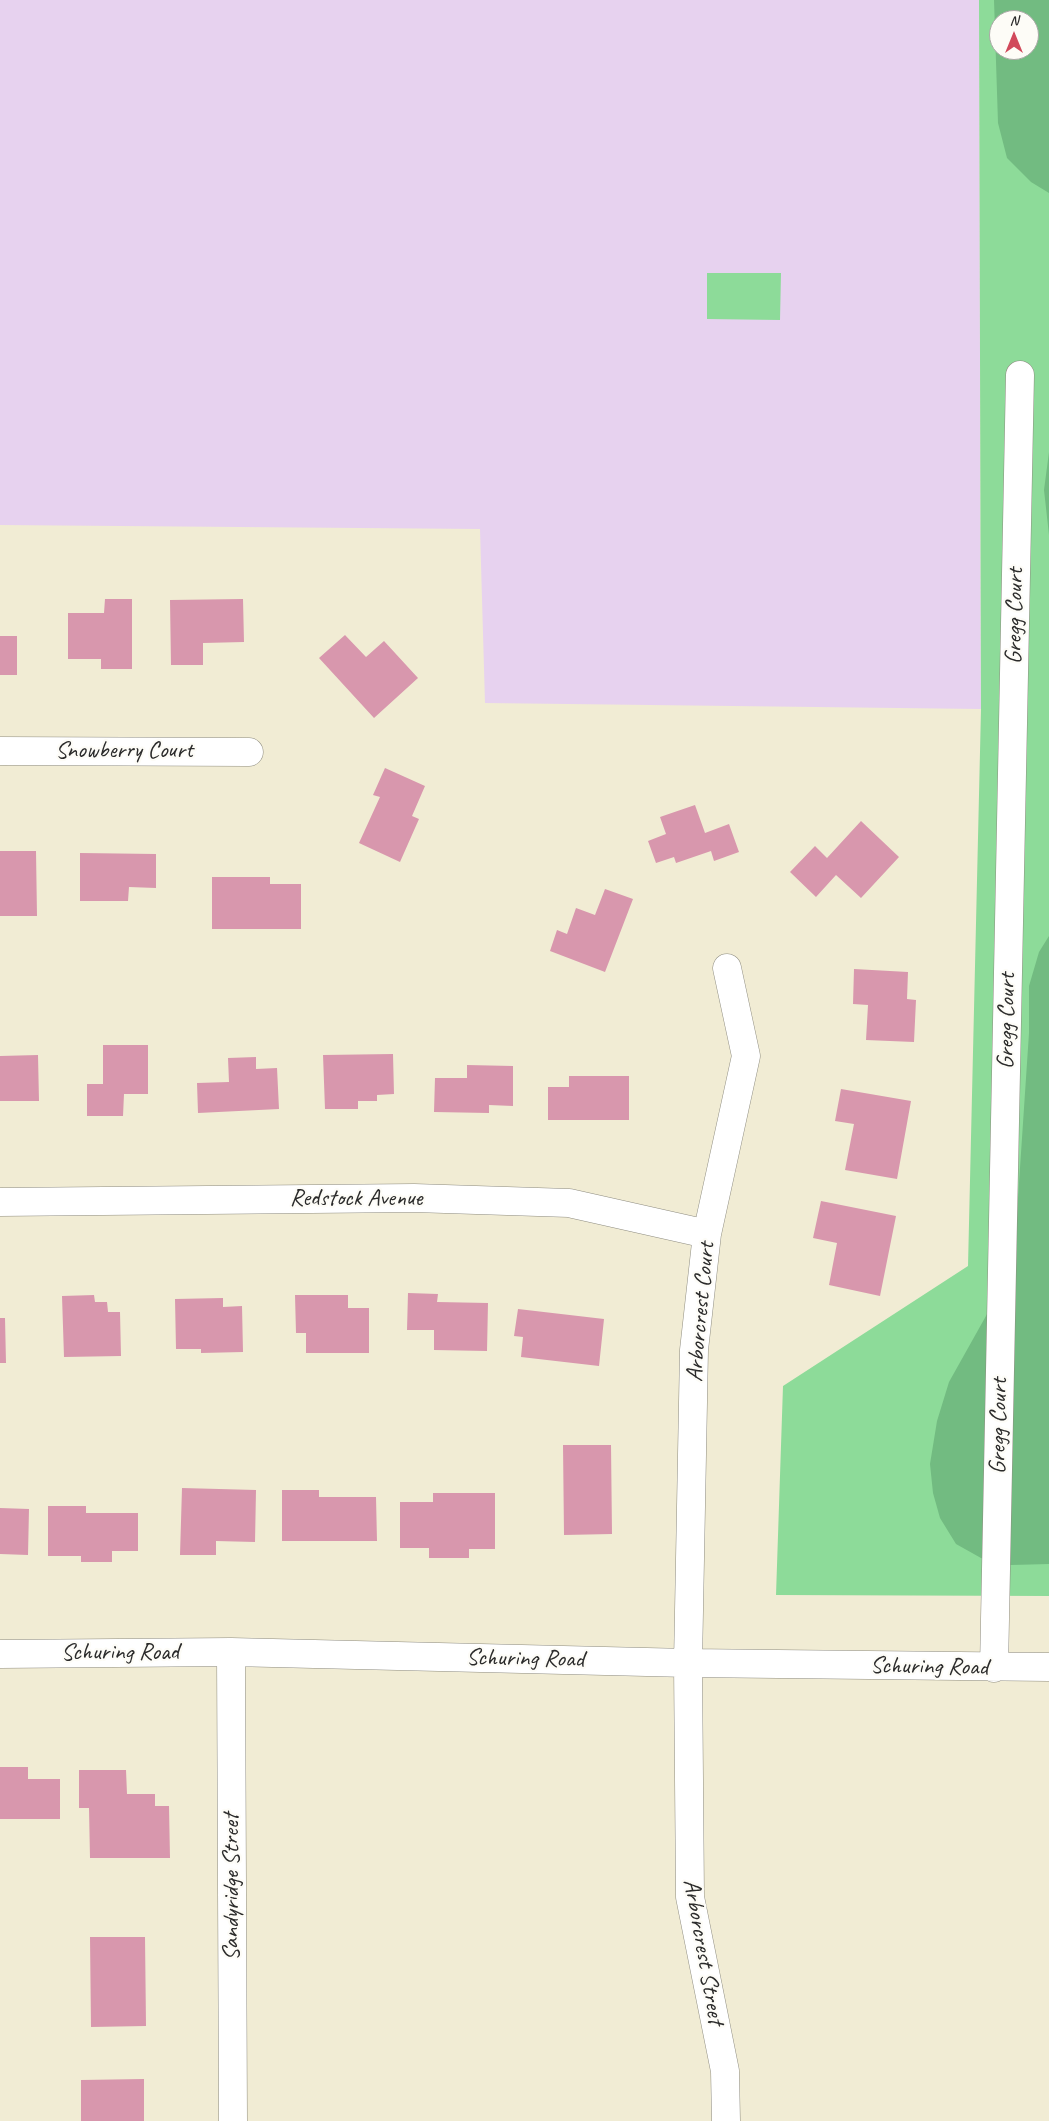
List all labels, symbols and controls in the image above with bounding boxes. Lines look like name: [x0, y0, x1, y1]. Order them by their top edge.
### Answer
north arrow: [989, 10, 1039, 60]
text: N: [1010, 12, 1018, 29]
street label: Gregg Court: [1000, 568, 1030, 664]
street label: Snowberry Court: [55, 737, 193, 765]
street label: Gregg Court: [992, 973, 1022, 1069]
street label: Redstock Avenue: [290, 1185, 422, 1213]
street label: Arborcrest Court: [681, 1241, 721, 1383]
street label: Gregg Court: [984, 1378, 1014, 1474]
street label: Schuring Road: [61, 1639, 179, 1667]
street label: Schuring Road: [466, 1644, 584, 1674]
street label: Schuring Road: [870, 1652, 988, 1682]
street label: Sandyridge Street: [218, 1813, 246, 1961]
street label: Arborcrest Street: [676, 1877, 730, 2027]

